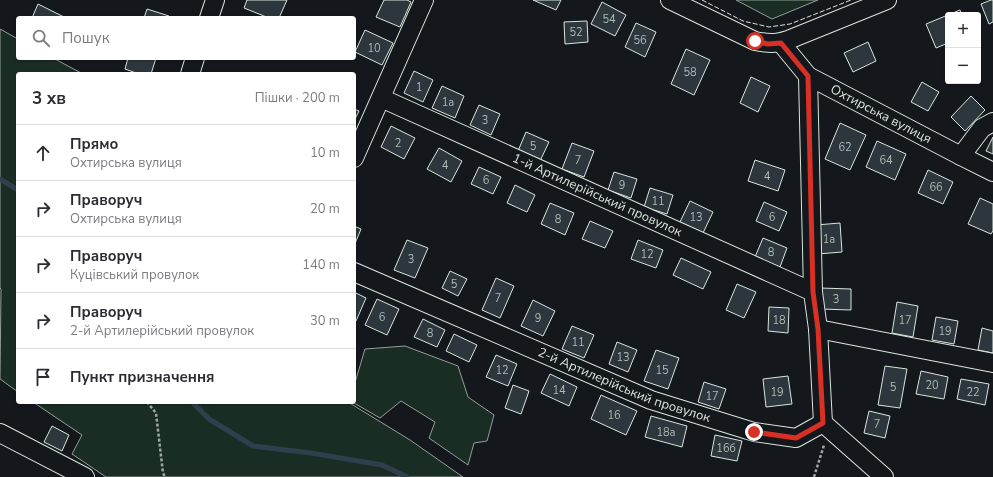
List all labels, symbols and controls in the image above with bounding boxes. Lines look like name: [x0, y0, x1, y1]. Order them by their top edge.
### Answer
house number: 54: [602, 12, 616, 27]
map controls: [945, 12, 981, 84]
button: +: [945, 12, 981, 48]
search box: [16, 16, 356, 60]
house number: 52: [569, 25, 583, 40]
icon: search: [30, 27, 52, 49]
text: Пошук: [62, 28, 110, 48]
route start: [746, 32, 764, 50]
house number: 56: [633, 33, 647, 48]
house number: 10: [367, 41, 381, 56]
button: −: [945, 48, 981, 84]
house number: 58: [683, 65, 697, 80]
house number: 1: [416, 80, 422, 95]
street label: Охтирська вулиця: [827, 80, 935, 148]
text: 3 хв: [32, 87, 66, 110]
text: Пішки · 200 m: [255, 89, 340, 107]
house number: 1а: [442, 95, 454, 110]
house number: 3: [482, 113, 488, 128]
text: Прямо: [70, 134, 118, 154]
house number: 2: [395, 136, 401, 151]
house number: 5: [530, 139, 537, 154]
house number: 62: [838, 140, 852, 155]
icon: ahead: [32, 142, 54, 164]
text: 10 m: [310, 144, 340, 162]
street label: 1-й Артилерійський провулок: [509, 149, 685, 241]
house number: 7: [575, 153, 581, 168]
house number: 64: [879, 153, 893, 168]
text: Охтирська вулиця: [70, 154, 182, 172]
house number: 4: [442, 158, 449, 173]
house number: 4: [764, 169, 771, 184]
house number: 6: [483, 173, 490, 188]
house number: 9: [619, 178, 625, 193]
house number: 66: [929, 180, 943, 195]
text: Праворуч: [70, 190, 142, 210]
house number: 11: [651, 194, 665, 209]
icon: right: [32, 198, 54, 220]
text: 20 m: [310, 200, 340, 218]
text: Охтирська вулиця: [70, 210, 182, 228]
house number: 13: [689, 210, 703, 225]
house number: 6: [769, 210, 776, 225]
house number: 8: [555, 212, 562, 227]
house number: 1а: [823, 232, 835, 247]
house number: 8: [768, 245, 775, 260]
text: Праворуч: [70, 246, 142, 266]
house number: 12: [640, 247, 654, 262]
house number: 3: [408, 252, 414, 267]
icon: right: [32, 254, 54, 276]
text: 140 m: [302, 256, 340, 274]
text: Куцівський провулок: [70, 266, 199, 284]
house number: 5: [451, 277, 458, 292]
house number: 7: [495, 291, 501, 306]
house number: 3: [833, 292, 839, 307]
text: Праворуч: [70, 302, 142, 322]
icon: right: [32, 310, 54, 332]
house number: 6: [379, 310, 386, 325]
house number: 9: [535, 311, 541, 326]
text: 30 m: [310, 312, 340, 330]
house number: 18: [772, 313, 786, 328]
house number: 17: [898, 313, 912, 328]
text: 2-й Артилерійський провулок: [70, 322, 254, 340]
house number: 19: [938, 324, 952, 339]
house number: 8: [427, 326, 434, 341]
house number: 11: [571, 335, 585, 350]
street label: 2-й Артилерійський провулок: [535, 343, 713, 427]
house number: 13: [616, 350, 630, 365]
house number: 12: [495, 363, 509, 378]
house number: 15: [655, 363, 669, 378]
icon: arrive: [32, 366, 54, 388]
text: Пункт призначення: [70, 367, 215, 387]
house number: 20: [925, 378, 939, 393]
house number: 5: [890, 380, 897, 395]
house number: 14: [552, 383, 566, 398]
house number: 19: [770, 385, 784, 400]
house number: 22: [966, 385, 980, 400]
house number: 17: [705, 389, 719, 404]
house number: 16: [607, 408, 621, 423]
house number: 7: [874, 417, 880, 432]
route end: [745, 423, 763, 441]
house number: 18а: [656, 425, 676, 440]
house number: 16б: [716, 441, 736, 456]

